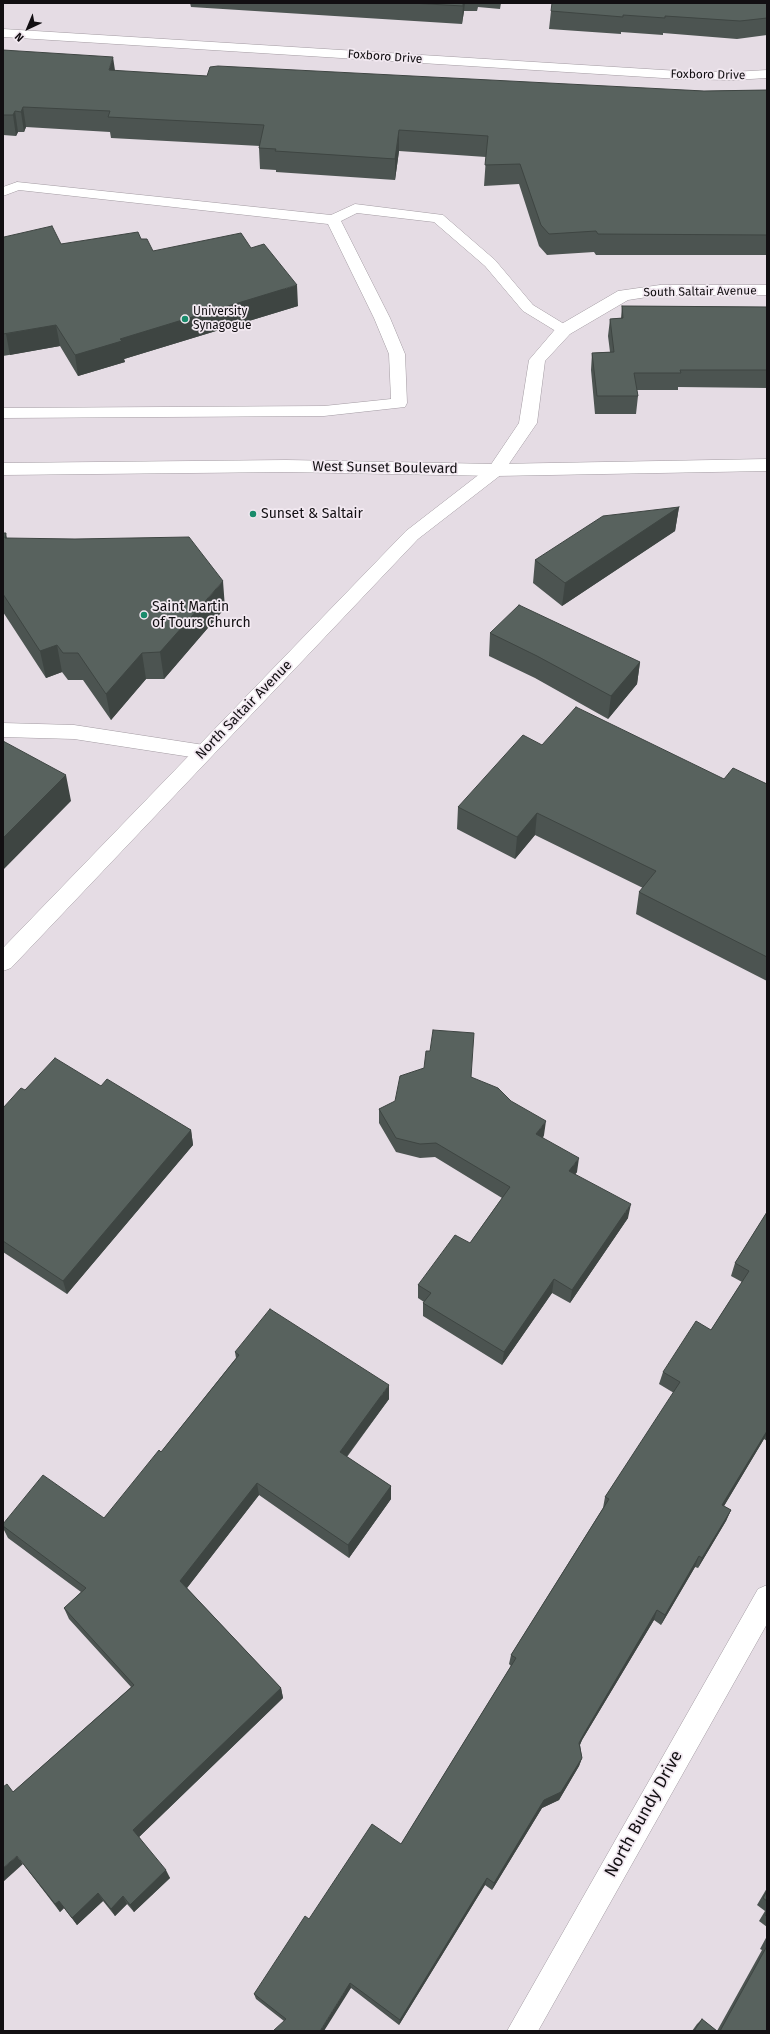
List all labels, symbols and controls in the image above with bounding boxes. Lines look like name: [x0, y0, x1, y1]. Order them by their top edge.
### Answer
north arrow: [8, 8, 48, 48]
text: N: [12, 30, 26, 44]
street label: Foxboro Drive: [347, 47, 423, 67]
street label: Foxboro Drive: [670, 67, 746, 83]
street label: South Saltair Avenue: [643, 284, 757, 300]
place label: University Synagogue: [193, 305, 251, 333]
marker: University Synagogue: [180, 314, 190, 324]
street label: West Sunset Boulevard: [312, 458, 458, 478]
place label: Sunset & Saltair: [261, 506, 363, 522]
marker: Sunset & Saltair: [248, 509, 258, 519]
place label: Saint Martin of Tours Church: [152, 599, 251, 632]
marker: Saint Martin of Tours Church: [139, 610, 149, 620]
street label: North Saltair Avenue: [192, 657, 296, 763]
street label: North Bundy Drive: [601, 1747, 687, 1881]

